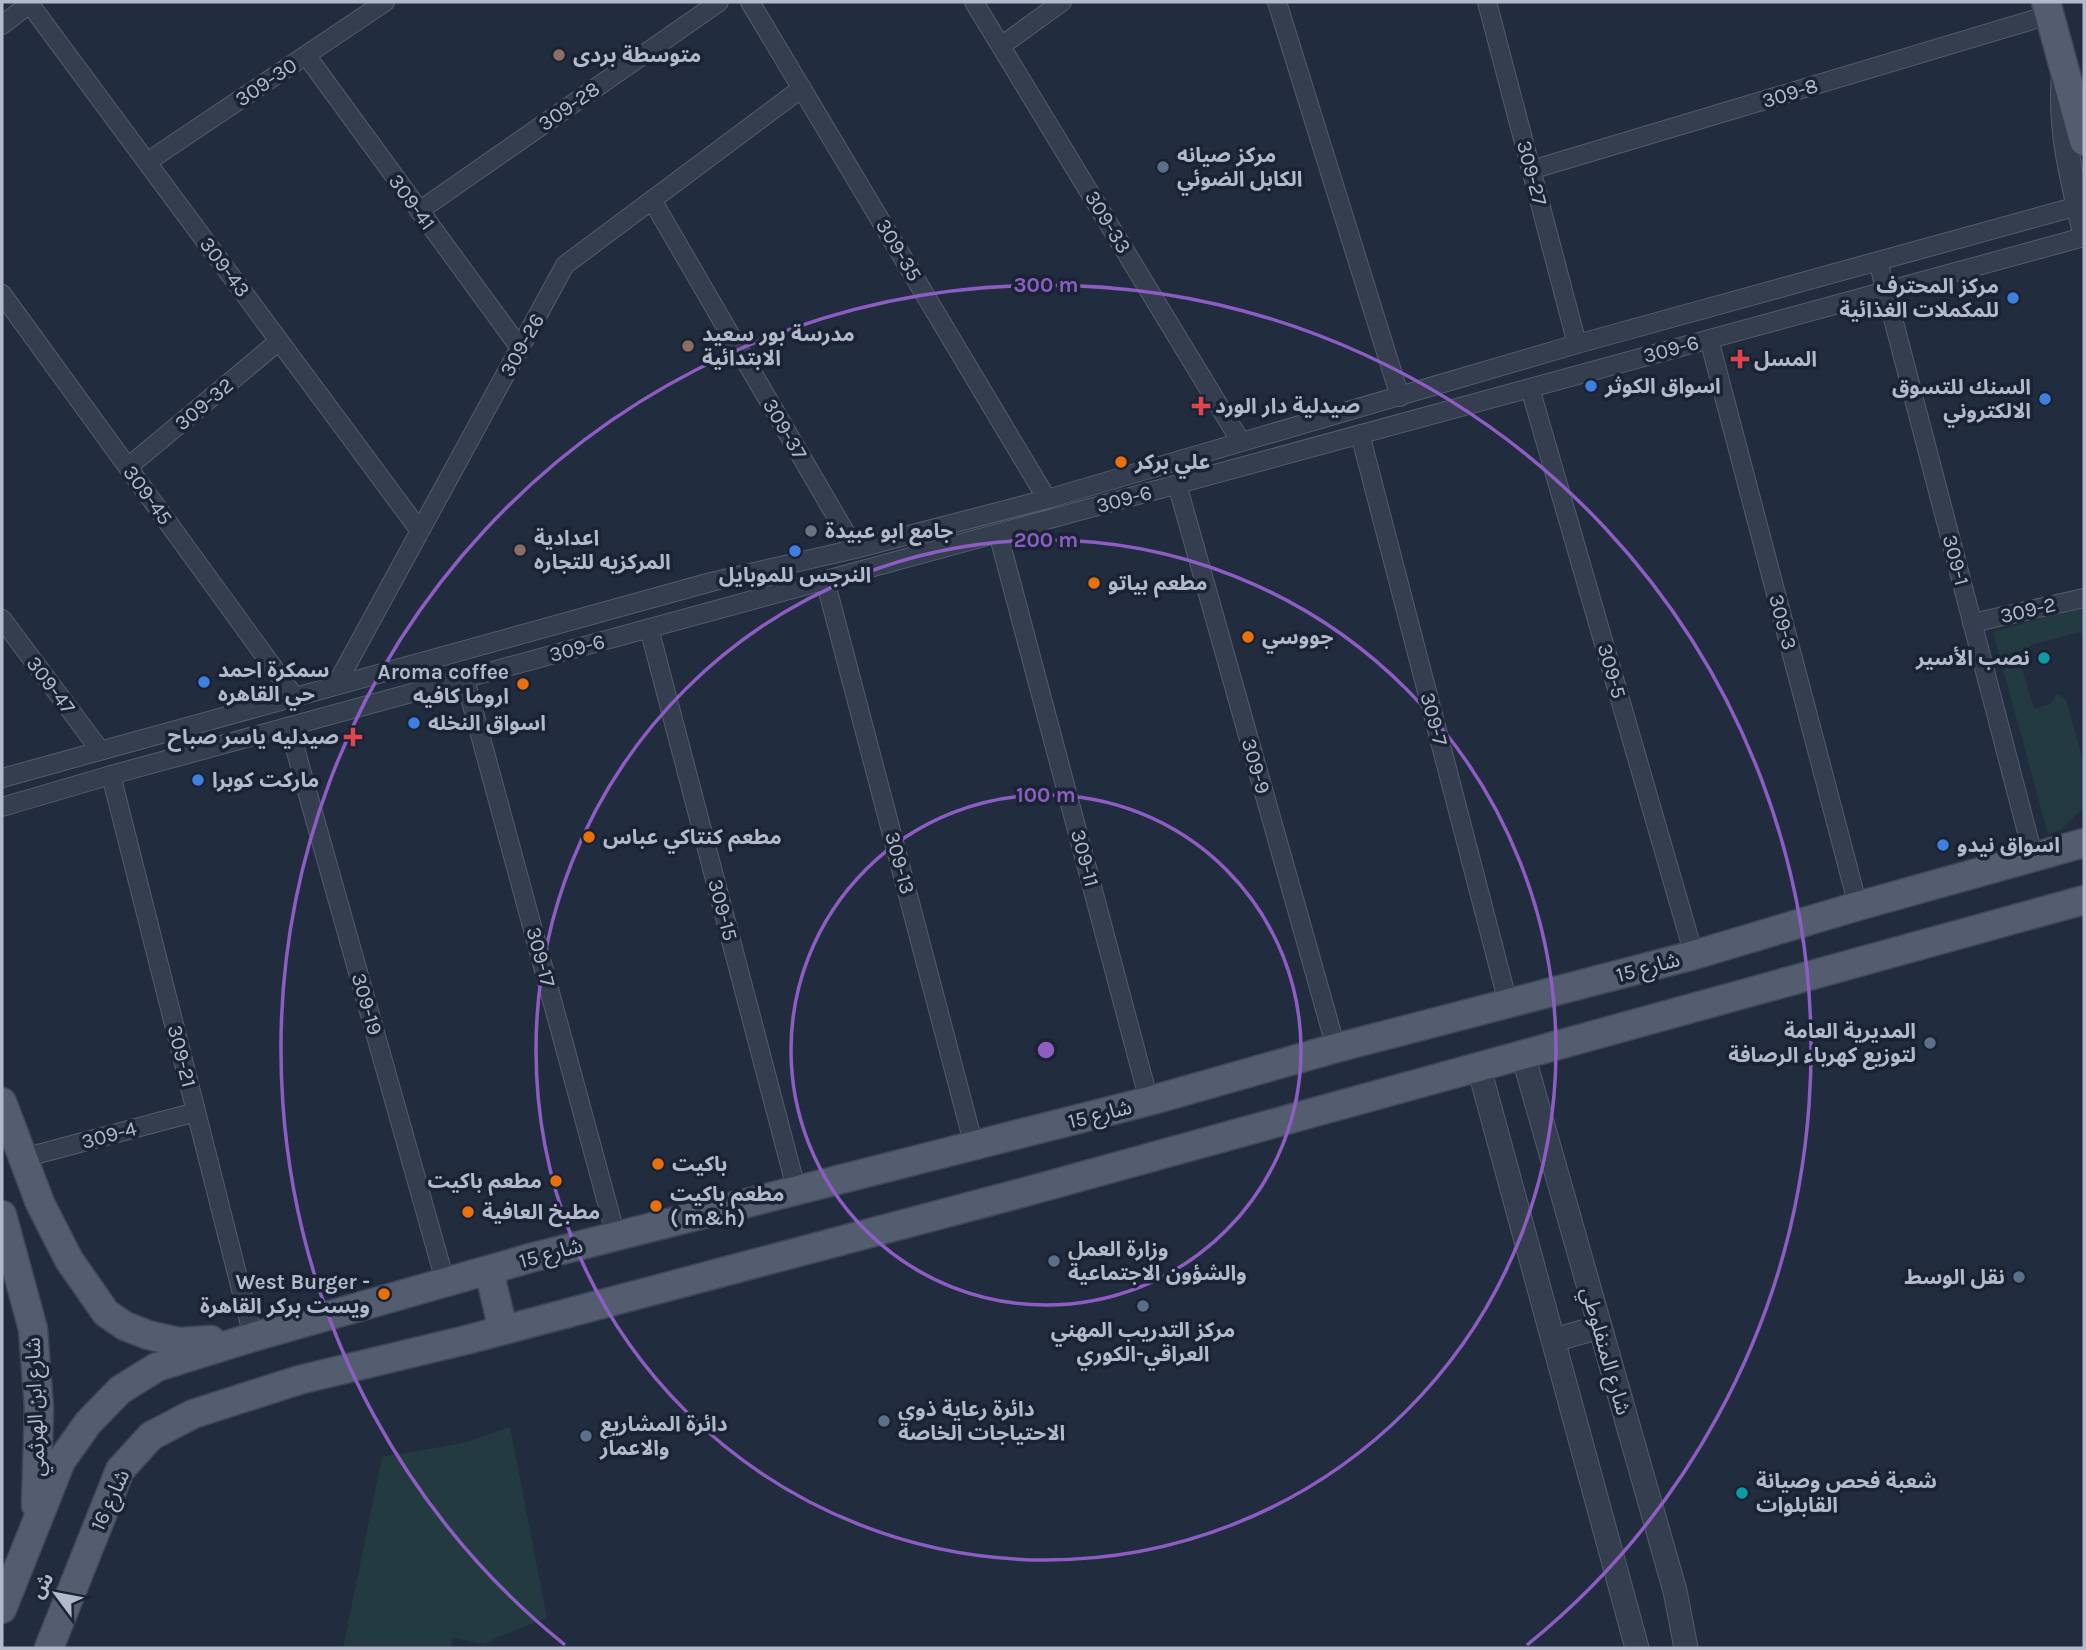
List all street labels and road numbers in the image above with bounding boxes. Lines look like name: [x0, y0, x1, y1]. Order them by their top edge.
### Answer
street label: 309-30: [231, 53, 301, 111]
street label: 309-8: [1759, 73, 1821, 113]
street label: 309-28: [534, 76, 604, 136]
street label: 309-27: [1512, 138, 1552, 208]
street label: 309-41: [384, 169, 440, 235]
street label: 309-33: [1080, 186, 1136, 258]
street label: 309-35: [871, 214, 927, 286]
street label: 309-43: [195, 232, 255, 302]
street label: 309-26: [495, 309, 549, 381]
street label: 309-6: [1641, 330, 1701, 368]
street label: 309-32: [170, 373, 238, 435]
street label: 309-37: [758, 394, 812, 464]
street label: 309-45: [118, 460, 178, 530]
street label: 309-6: [1094, 480, 1154, 518]
street label: 309-1: [1938, 532, 1974, 588]
street label: 309-3: [1764, 591, 1802, 653]
street label: 309-2: [1998, 592, 2058, 628]
street label: 309-6: [547, 629, 607, 667]
street label: 309-5: [1593, 641, 1631, 701]
street label: 309-47: [22, 651, 81, 719]
street label: 309-7: [1415, 690, 1453, 748]
street label: 309-9: [1237, 736, 1275, 796]
street label: 309-11: [1066, 827, 1104, 889]
street label: 309-13: [880, 829, 920, 897]
street label: 309-15: [703, 876, 743, 944]
street label: 309-17: [521, 924, 561, 990]
street label: شارع 15: [1614, 947, 1683, 990]
street label: 309-19: [347, 970, 387, 1038]
street label: 309-21: [163, 1022, 201, 1090]
street label: شارع 15: [1066, 1095, 1135, 1136]
street label: 309-4: [79, 1116, 139, 1154]
street label: شارع 15: [517, 1233, 586, 1276]
street label: شارع المنفلوطي: [1573, 1284, 1636, 1419]
street label: شارع ابن الهرثمي: [21, 1337, 53, 1477]
street label: شارع 16: [85, 1466, 137, 1536]

